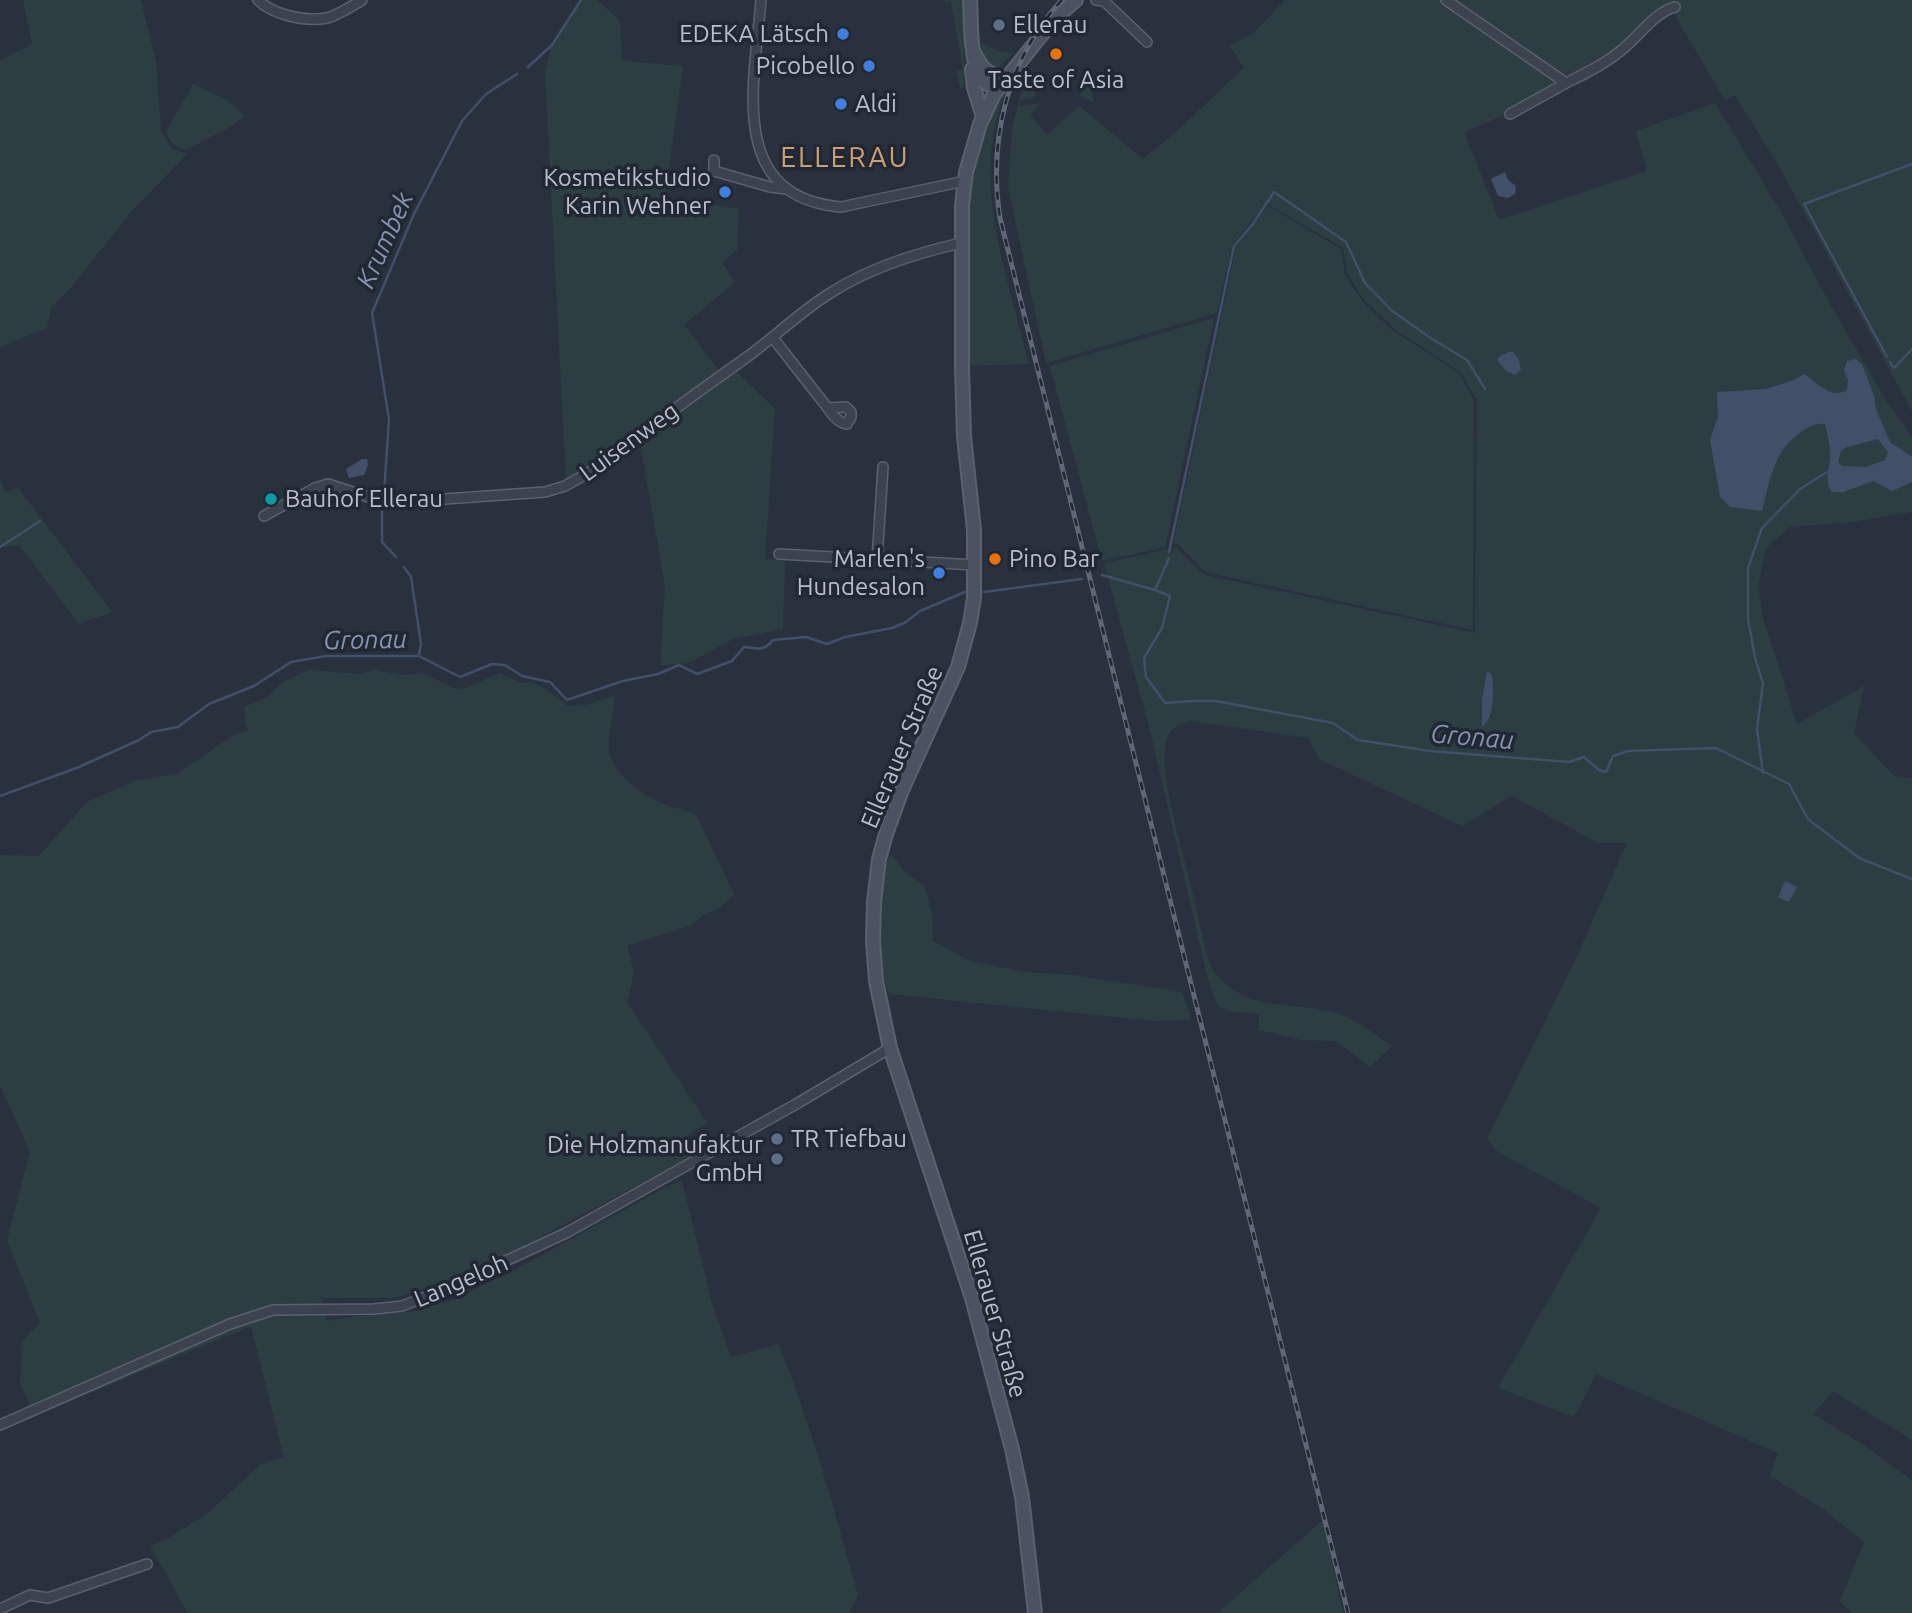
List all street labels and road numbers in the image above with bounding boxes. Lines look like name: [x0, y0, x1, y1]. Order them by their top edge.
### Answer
street label: Luisenweg: [574, 397, 684, 487]
street label: Ellerauer Straße: [855, 662, 949, 832]
street label: Ellerauer Straße: [957, 1227, 1033, 1401]
street label: Langeloh: [410, 1248, 512, 1314]

